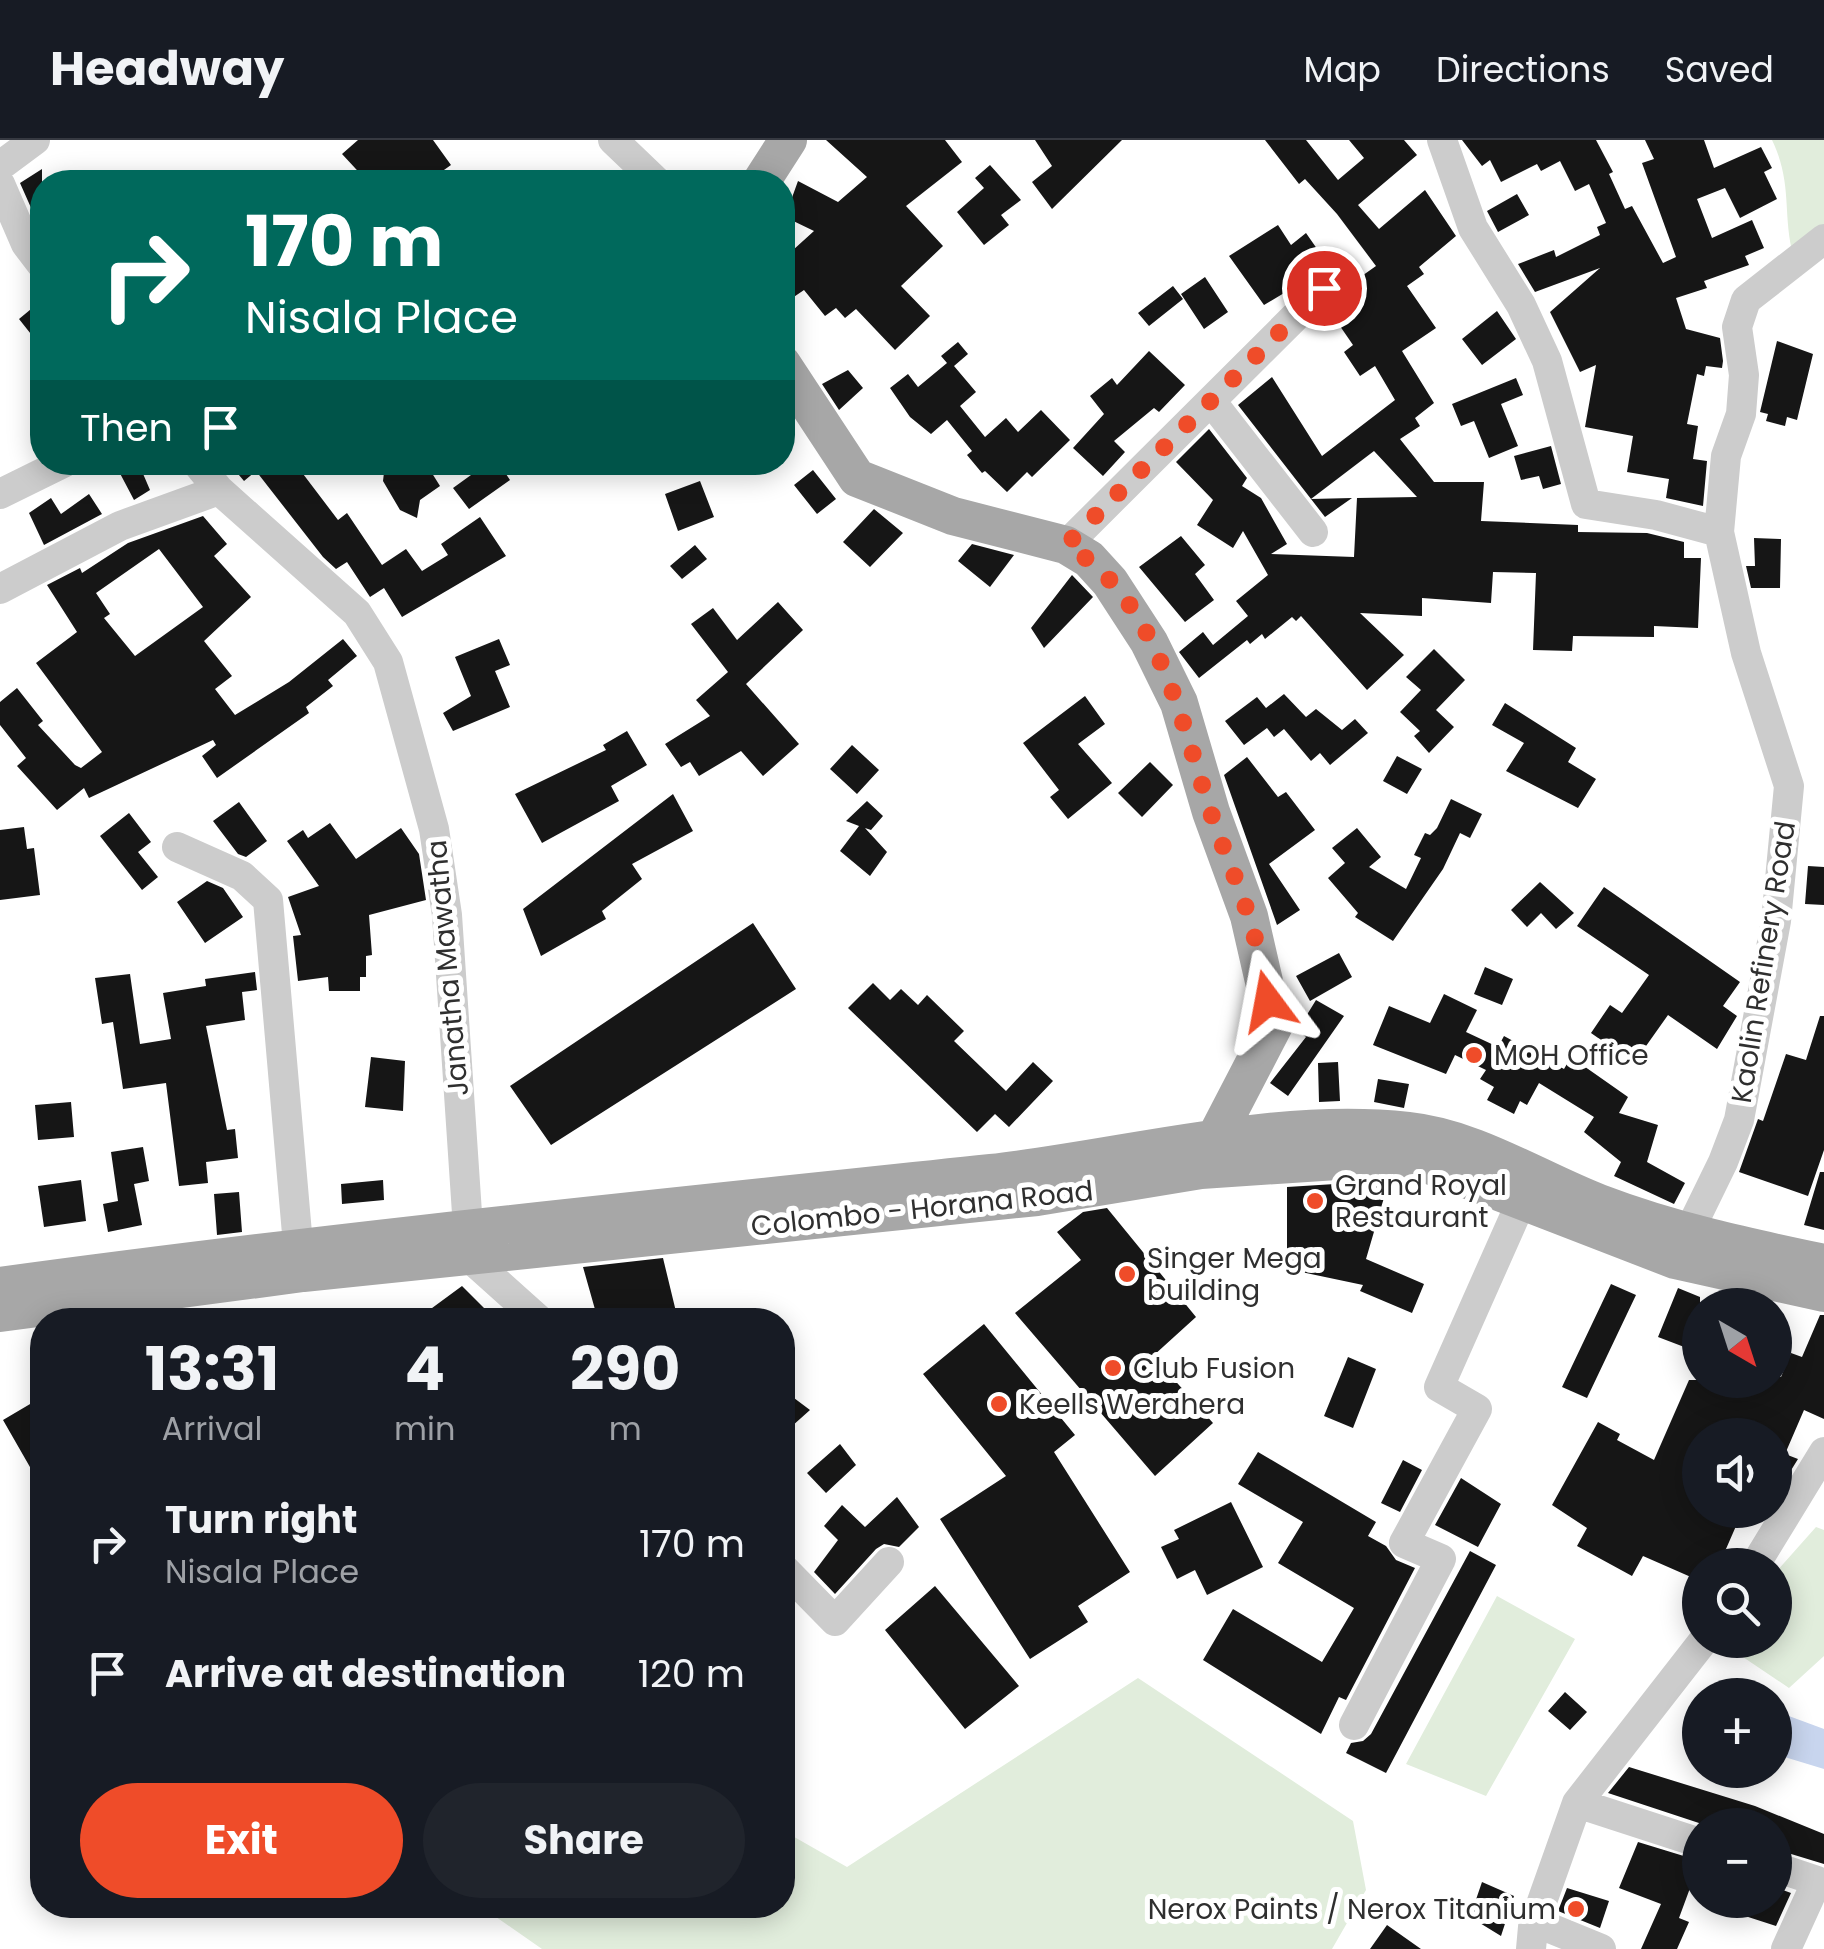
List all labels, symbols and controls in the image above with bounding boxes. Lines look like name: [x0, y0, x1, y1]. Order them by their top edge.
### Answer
text: Headway: [50, 35, 284, 102]
text: Map: [1304, 45, 1381, 94]
text: Directions: [1436, 45, 1610, 94]
text: Saved: [1665, 45, 1774, 94]
text: 170 m: [245, 192, 443, 291]
icon: right: [80, 210, 210, 340]
pin: [1282, 246, 1367, 331]
icon: arrive: [1297, 261, 1352, 316]
text: Nisala Place: [245, 286, 518, 349]
icon: arrive: [193, 400, 248, 455]
text: Then: [80, 401, 173, 454]
street label: Kaolin Refinery Road: [1722, 818, 1805, 1106]
street label: Janatha Mawatha: [417, 838, 478, 1098]
position arrow: [1216, 949, 1320, 1053]
place label: MOH Office: [1494, 1036, 1649, 1075]
marker: MOH Office: [1463, 1044, 1485, 1066]
place label: Grand Royal Restaurant: [1335, 1166, 1507, 1237]
street label: Colombo - Horana Road: [749, 1171, 1095, 1246]
marker: Grand Royal Restaurant: [1304, 1190, 1326, 1212]
place label: Singer Mega building: [1147, 1239, 1322, 1310]
marker: Singer Mega building: [1116, 1263, 1138, 1285]
north arrow: [1682, 1288, 1792, 1398]
map controls: [1682, 1288, 1792, 1918]
text: 13:31: [145, 1327, 279, 1411]
text: 4: [404, 1327, 445, 1411]
text: 290: [570, 1327, 680, 1411]
place label: Club Fusion: [1133, 1349, 1295, 1388]
marker: Club Fusion: [1102, 1357, 1124, 1379]
place label: Keells Werahera: [1019, 1385, 1245, 1424]
marker: Keells Werahera: [988, 1393, 1010, 1415]
text: Arrival: [162, 1406, 262, 1451]
text: min: [394, 1406, 455, 1451]
text: m: [609, 1406, 642, 1451]
button: sound: [1682, 1418, 1792, 1528]
text: Turn right: [165, 1493, 357, 1546]
icon: right: [80, 1516, 135, 1571]
text: 170 m: [639, 1517, 745, 1570]
button: search: [1682, 1548, 1792, 1658]
text: Nisala Place: [165, 1549, 359, 1594]
icon: arrive: [80, 1646, 135, 1701]
text: Arrive at destination: [165, 1647, 566, 1700]
text: 120 m: [638, 1647, 745, 1700]
button: +: [1682, 1678, 1792, 1788]
button: Exit: [80, 1783, 403, 1898]
button: Share: [423, 1783, 745, 1898]
button: −: [1682, 1808, 1792, 1918]
place label: Nerox Paints / Nerox Titanium: [1148, 1890, 1556, 1929]
marker: Nerox Paints / Nerox Titanium: [1565, 1898, 1587, 1920]

